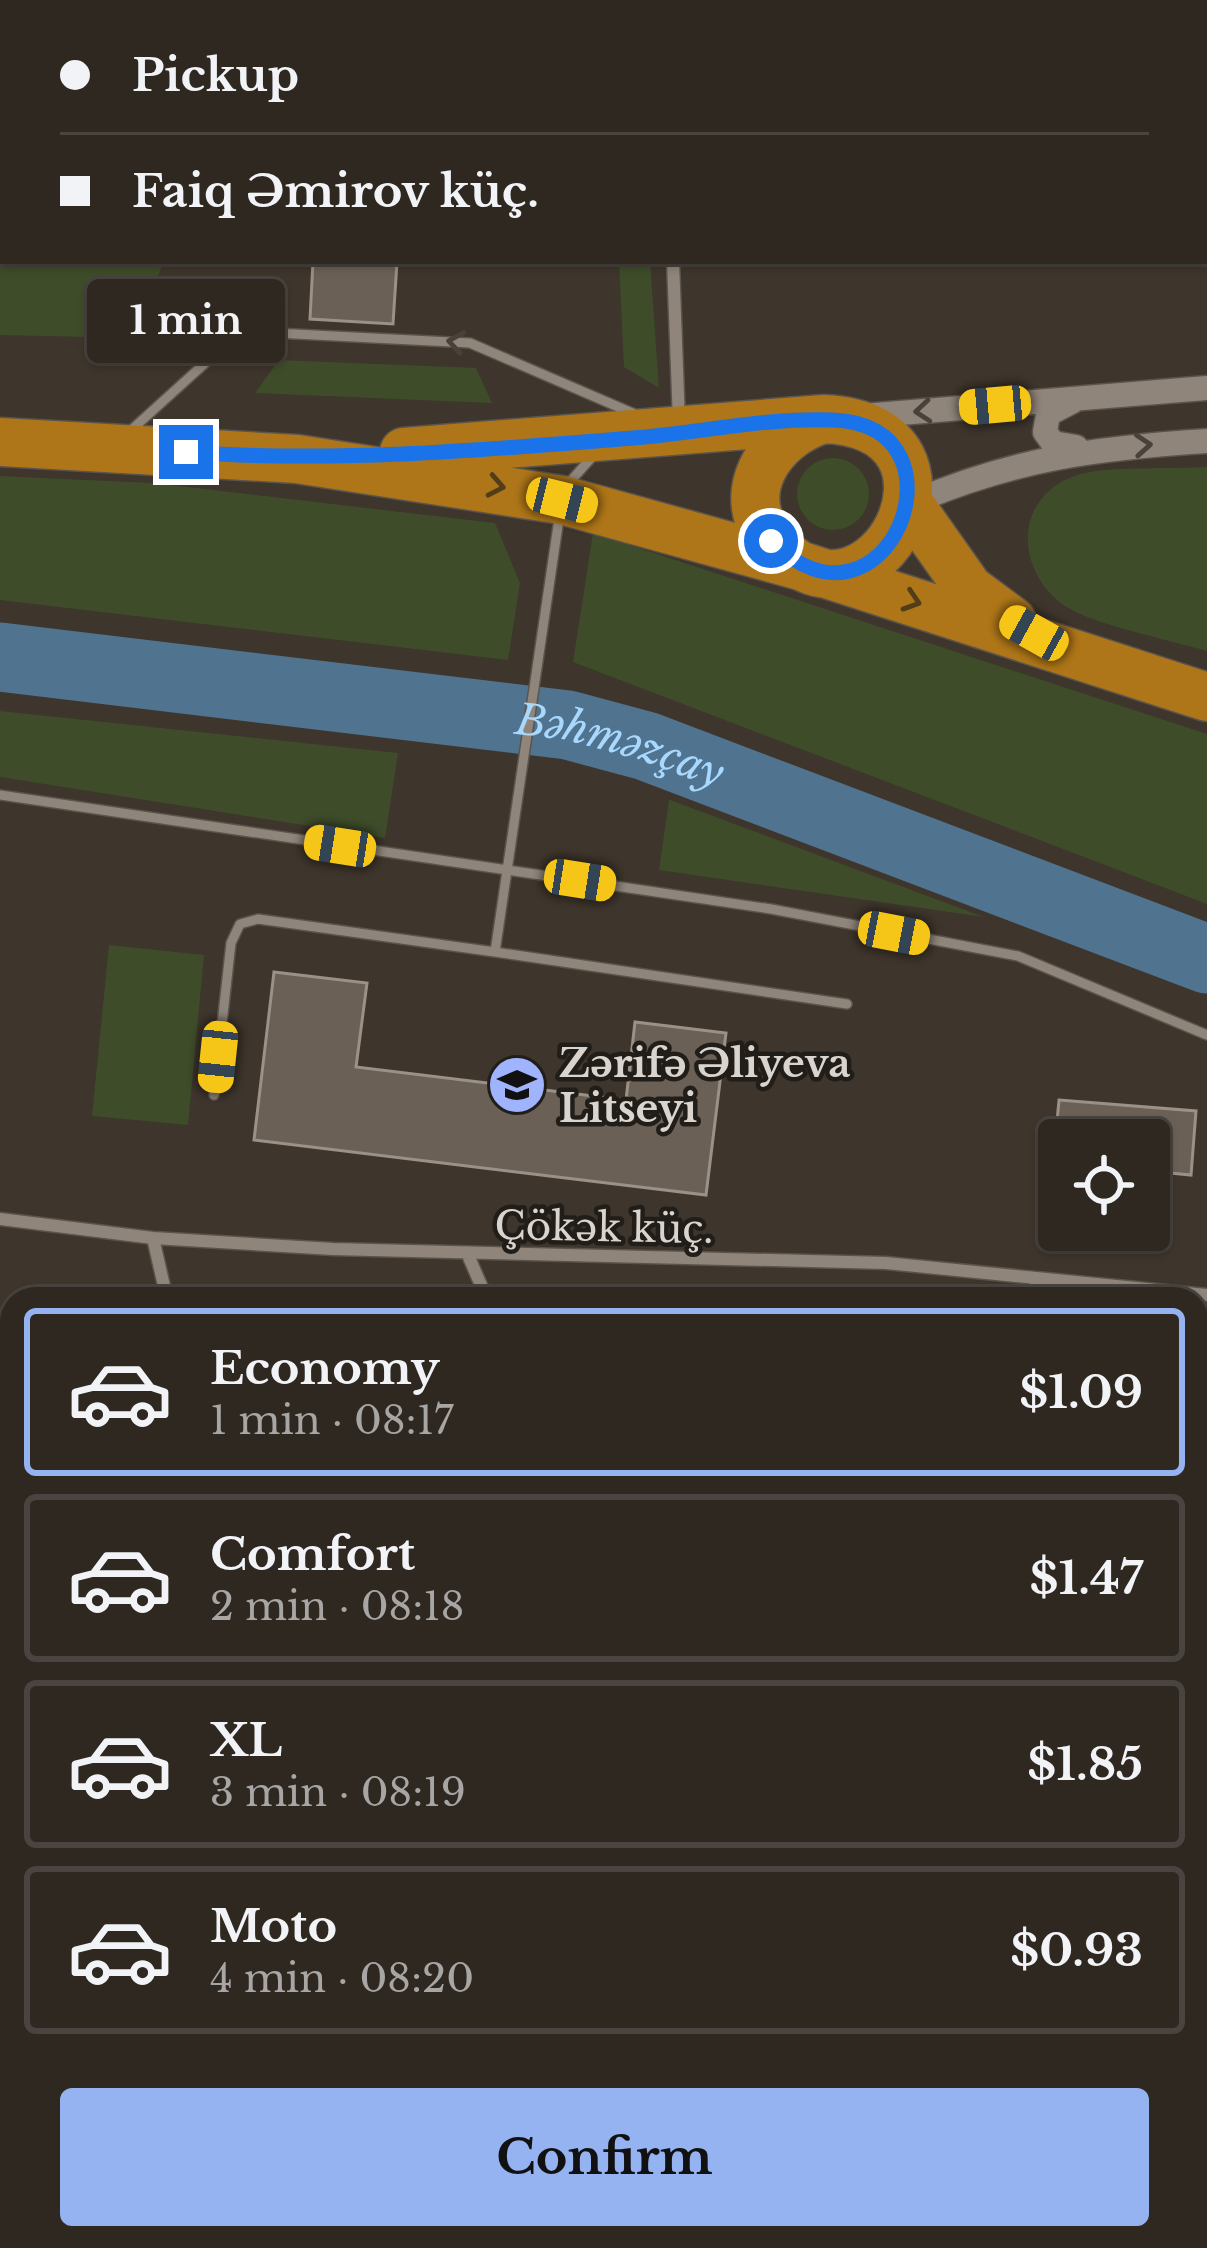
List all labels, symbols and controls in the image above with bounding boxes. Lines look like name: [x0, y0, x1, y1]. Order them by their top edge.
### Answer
text: Pickup: [132, 47, 299, 103]
text: Faiq Əmirov küç.: [132, 163, 539, 219]
callout: 1 min: [87, 278, 285, 362]
text: 1 min: [130, 296, 242, 345]
one-way arrow: [446, 330, 465, 356]
car: [958, 384, 1032, 426]
one-way arrow: [913, 398, 932, 423]
route end: [159, 425, 213, 479]
one-way arrow: [1134, 432, 1153, 458]
one-way arrow: [486, 472, 506, 498]
car: [523, 474, 601, 526]
route start: [744, 514, 798, 568]
one-way arrow: [901, 587, 922, 612]
car: [994, 600, 1074, 666]
water label: Bəhməzçay: [511, 693, 732, 799]
car: [302, 823, 378, 869]
car: [542, 857, 618, 903]
car: [855, 908, 933, 958]
car: [196, 1019, 240, 1095]
place label: Zərifə Əliyeva Litseyi: [559, 1039, 851, 1133]
school or university icon: Zərifə Əliyeva Litseyi: [486, 1054, 548, 1116]
map controls: [1038, 1119, 1170, 1251]
button: locate: [1038, 1119, 1170, 1251]
street label: Çökək küç.: [494, 1201, 714, 1254]
icon: car: [66, 1338, 174, 1446]
text: Economy: [210, 1340, 440, 1396]
text: $1.09: [1019, 1364, 1143, 1420]
text: 1 min · 08:17: [210, 1396, 454, 1445]
icon: car: [66, 1524, 174, 1632]
text: Comfort: [210, 1526, 415, 1582]
text: $1.47: [1030, 1550, 1143, 1606]
text: 2 min · 08:18: [210, 1582, 464, 1631]
icon: car: [66, 1710, 174, 1818]
text: XL: [210, 1712, 282, 1768]
text: $1.85: [1027, 1736, 1143, 1792]
text: 3 min · 08:19: [210, 1768, 466, 1817]
icon: car: [66, 1896, 174, 2004]
text: Moto: [210, 1898, 337, 1954]
text: $0.93: [1010, 1922, 1143, 1978]
text: 4 min · 08:20: [210, 1954, 474, 2003]
button: Confirm: [60, 2088, 1149, 2226]

